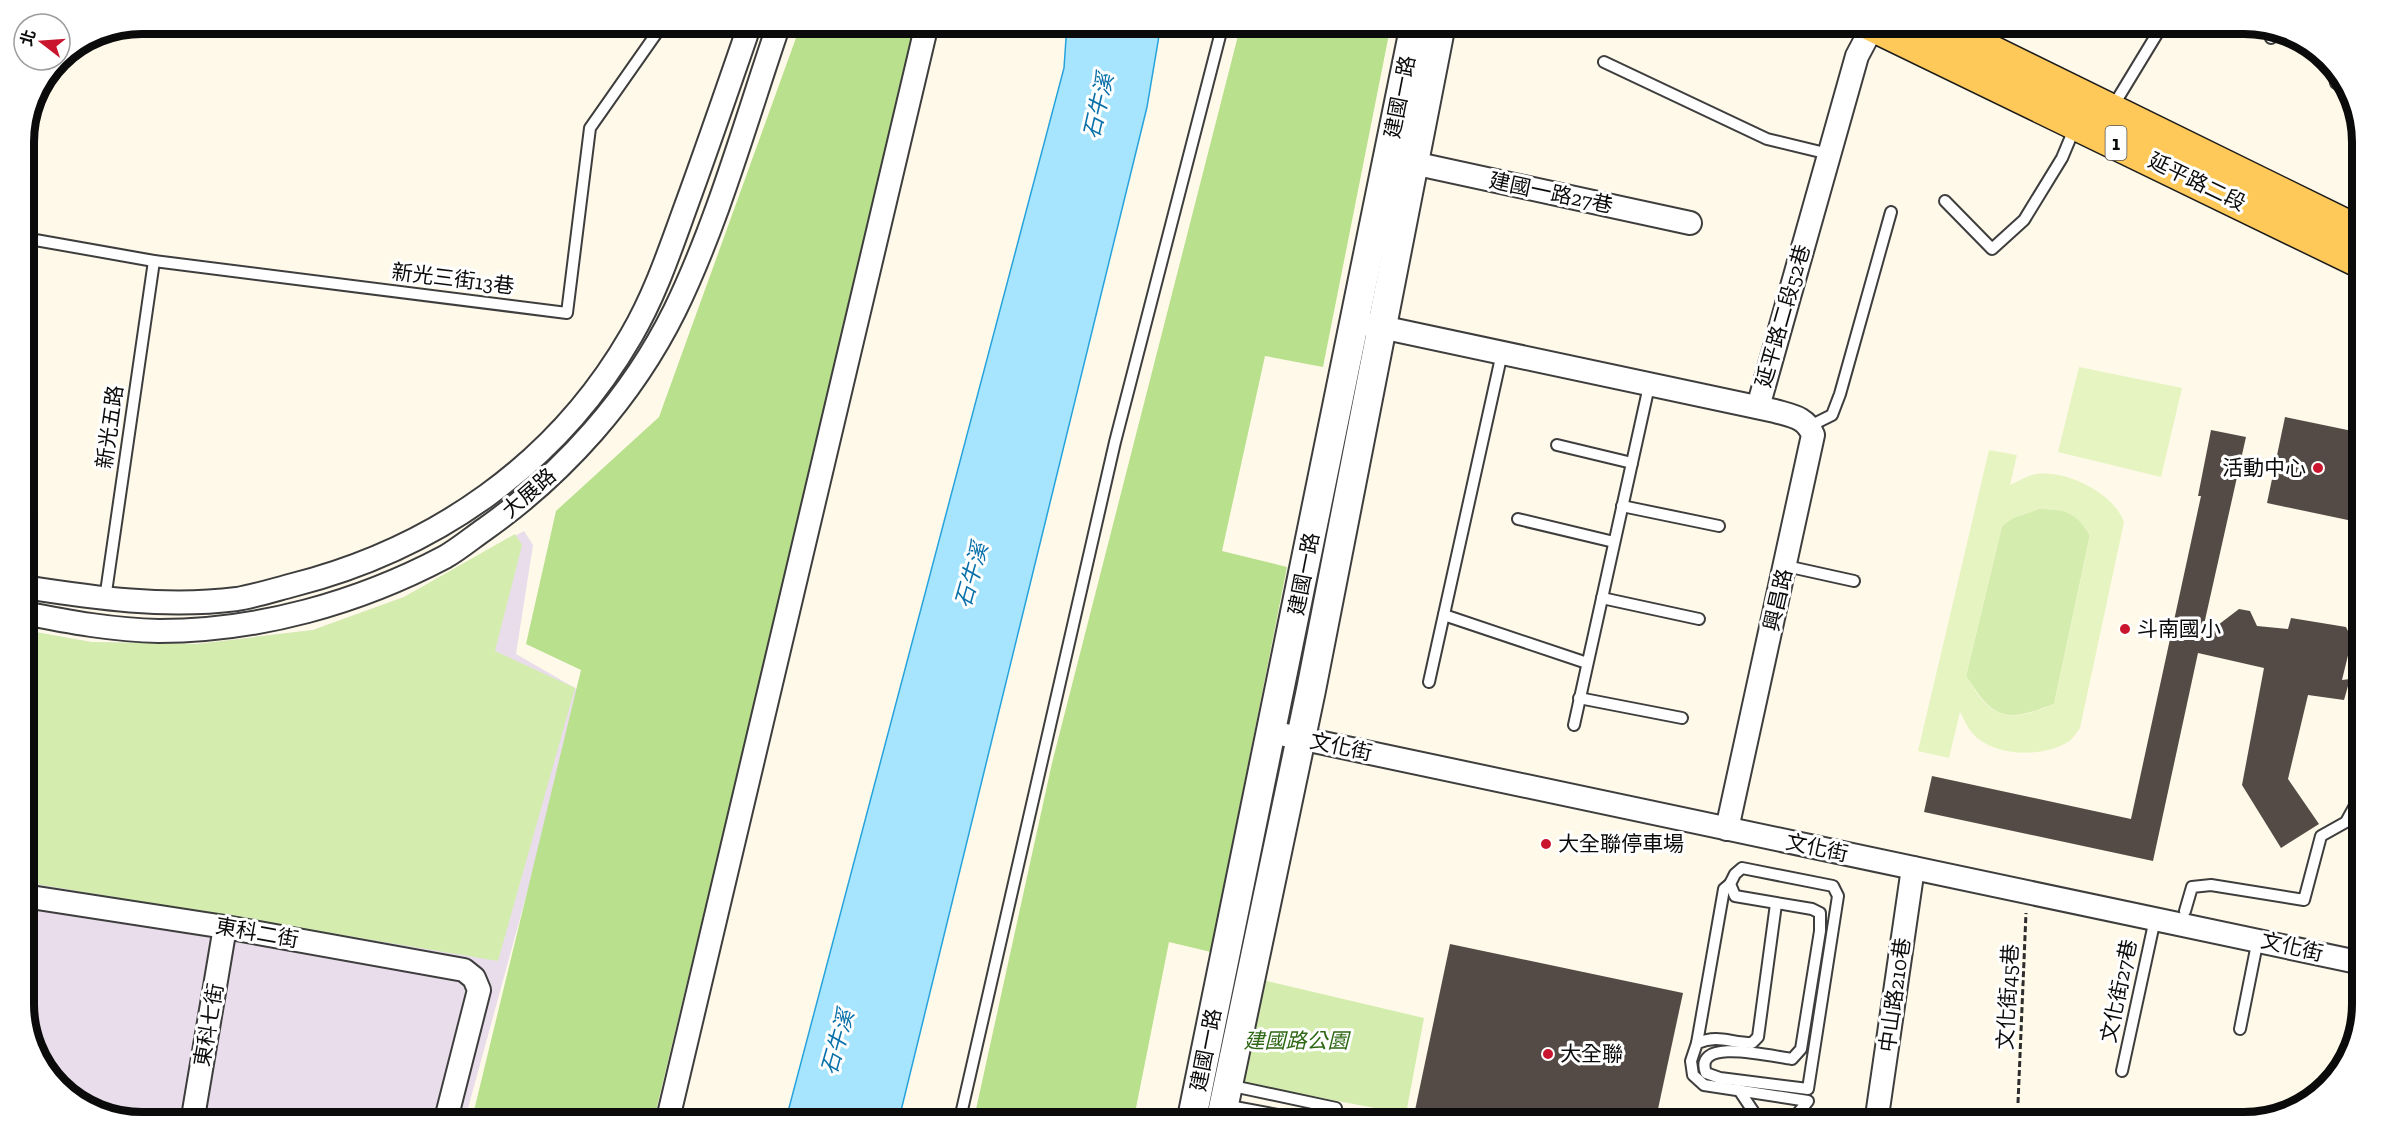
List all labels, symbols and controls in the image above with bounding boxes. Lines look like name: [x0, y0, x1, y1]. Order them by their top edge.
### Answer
north arrow: [12, 12, 72, 72]
text: 北: [17, 27, 40, 48]
street label: 建國一路: [1379, 53, 1420, 141]
water label: 石牛溪: [1078, 68, 1120, 141]
road number: 1: [2106, 126, 2126, 160]
street label: 延平路二段: [2145, 147, 2250, 216]
street label: 建國一路27巷: [1487, 167, 1615, 218]
street label: 延平路二段52巷: [1750, 241, 1815, 390]
street label: 新光三街13巷: [390, 259, 516, 298]
street label: 新光五路: [91, 384, 128, 470]
place label: 活動中心: [2222, 455, 2306, 480]
marker: 活動中心: [2311, 461, 2325, 475]
street label: 大展路: [497, 463, 561, 523]
street label: 建國一路: [1283, 530, 1324, 618]
water label: 石牛溪: [949, 537, 994, 611]
street label: 興昌路: [1758, 566, 1797, 633]
place label: 斗南國小: [2137, 616, 2221, 641]
marker: 斗南國小: [2118, 622, 2132, 636]
street label: 文化街: [1308, 728, 1375, 765]
street label: 文化街: [1784, 829, 1851, 866]
place label: 大全聯停車場: [1558, 831, 1684, 856]
marker: 大全聯停車場: [1539, 837, 1553, 851]
street label: 東科二街: [214, 913, 301, 952]
street label: 文化街: [2259, 927, 2326, 966]
street label: 中山路210巷: [1874, 936, 1915, 1054]
street label: 文化街27巷: [2095, 937, 2142, 1045]
street label: 文化街45巷: [1992, 943, 2023, 1051]
street label: 東科七街: [189, 981, 228, 1068]
water label: 石牛溪: [815, 1004, 860, 1078]
street label: 建國一路: [1185, 1006, 1226, 1094]
park label: 建國路公園: [1244, 1028, 1351, 1053]
place label: 大全聯: [1560, 1041, 1623, 1066]
marker: 大全聯: [1541, 1047, 1555, 1061]

